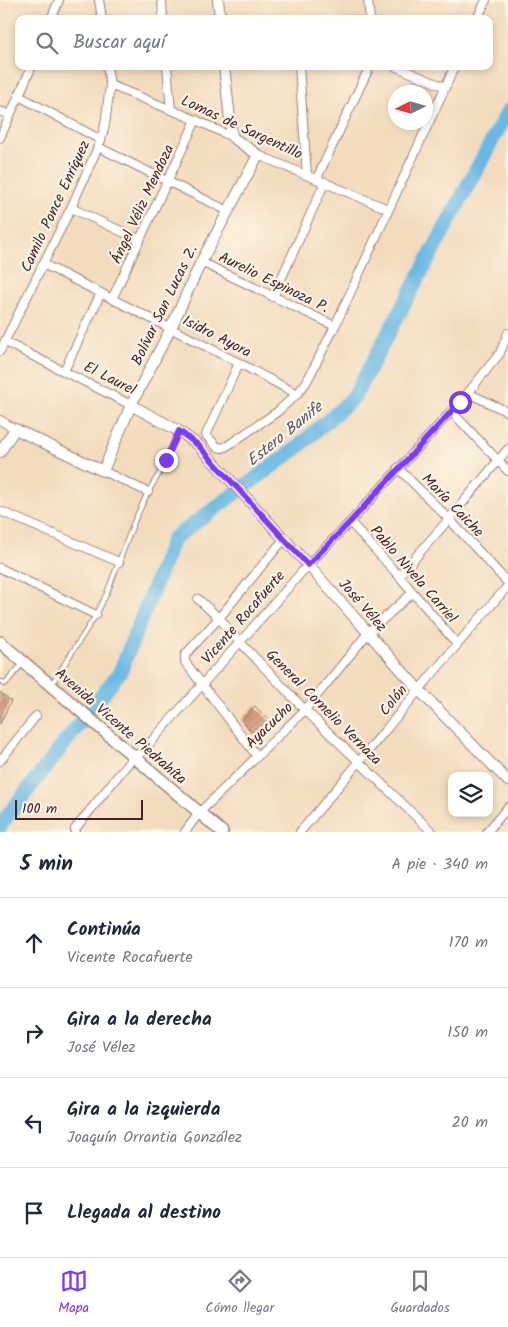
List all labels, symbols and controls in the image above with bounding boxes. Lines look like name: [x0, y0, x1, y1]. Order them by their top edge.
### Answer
search box: [15, 15, 493, 70]
text: Buscar aquí: [73, 28, 165, 58]
icon: search: [33, 29, 61, 57]
north arrow: [388, 85, 433, 130]
street label: Lomas de Sargentillo: [177, 89, 307, 167]
street label: Camilo Ponce Enríquez: [15, 136, 97, 276]
street label: Ángel Véliz Mendoza: [105, 141, 181, 268]
street label: Bolívar San Lucas Z.: [125, 241, 204, 370]
street label: Aurelio Espinoza P.: [214, 246, 333, 320]
street label: Isidro Ayora: [178, 309, 255, 365]
street label: El Laurel: [79, 355, 140, 403]
route start: [449, 391, 472, 414]
water label: Estero Banife: [241, 394, 330, 473]
route end: [155, 449, 178, 472]
street label: María Caiche: [415, 468, 489, 544]
street label: Pablo Nivela Carriel: [364, 520, 463, 629]
street label: Vicente Rocafuerte: [196, 565, 292, 670]
street label: José Vélez: [332, 573, 393, 638]
street label: General Cornelio Vernaza: [260, 644, 387, 771]
street label: Avenida Vicente Piedrahíta: [49, 663, 192, 791]
street label: Colón: [374, 680, 414, 721]
street label: Ayacucho: [240, 697, 299, 755]
map controls: [448, 772, 493, 817]
button: layers: [448, 772, 493, 817]
scale bar: [15, 797, 142, 820]
text: 100 m: [22, 798, 57, 820]
text: 5 min: [20, 848, 73, 881]
text: A pie · 340 m: [391, 852, 488, 877]
text: Continúa: [67, 915, 141, 945]
icon: ahead: [20, 929, 48, 957]
text: 170 m: [448, 930, 488, 955]
text: Vicente Rocafuerte: [67, 945, 193, 970]
text: Gira a la derecha: [67, 1005, 212, 1035]
icon: right: [20, 1019, 48, 1047]
text: 150 m: [447, 1020, 488, 1045]
text: José Vélez: [67, 1035, 136, 1060]
text: Gira a la izquierda: [67, 1095, 220, 1125]
icon: left: [20, 1109, 48, 1137]
text: 20 m: [452, 1110, 488, 1135]
text: Joaquín Orrantia González: [67, 1125, 242, 1150]
text: Llegada al destino: [67, 1198, 221, 1228]
icon: arrive: [20, 1199, 48, 1227]
tab: Mapa: [58, 1267, 89, 1319]
tab: Cómo llegar: [205, 1267, 274, 1319]
tab: Guardados: [390, 1267, 450, 1319]

